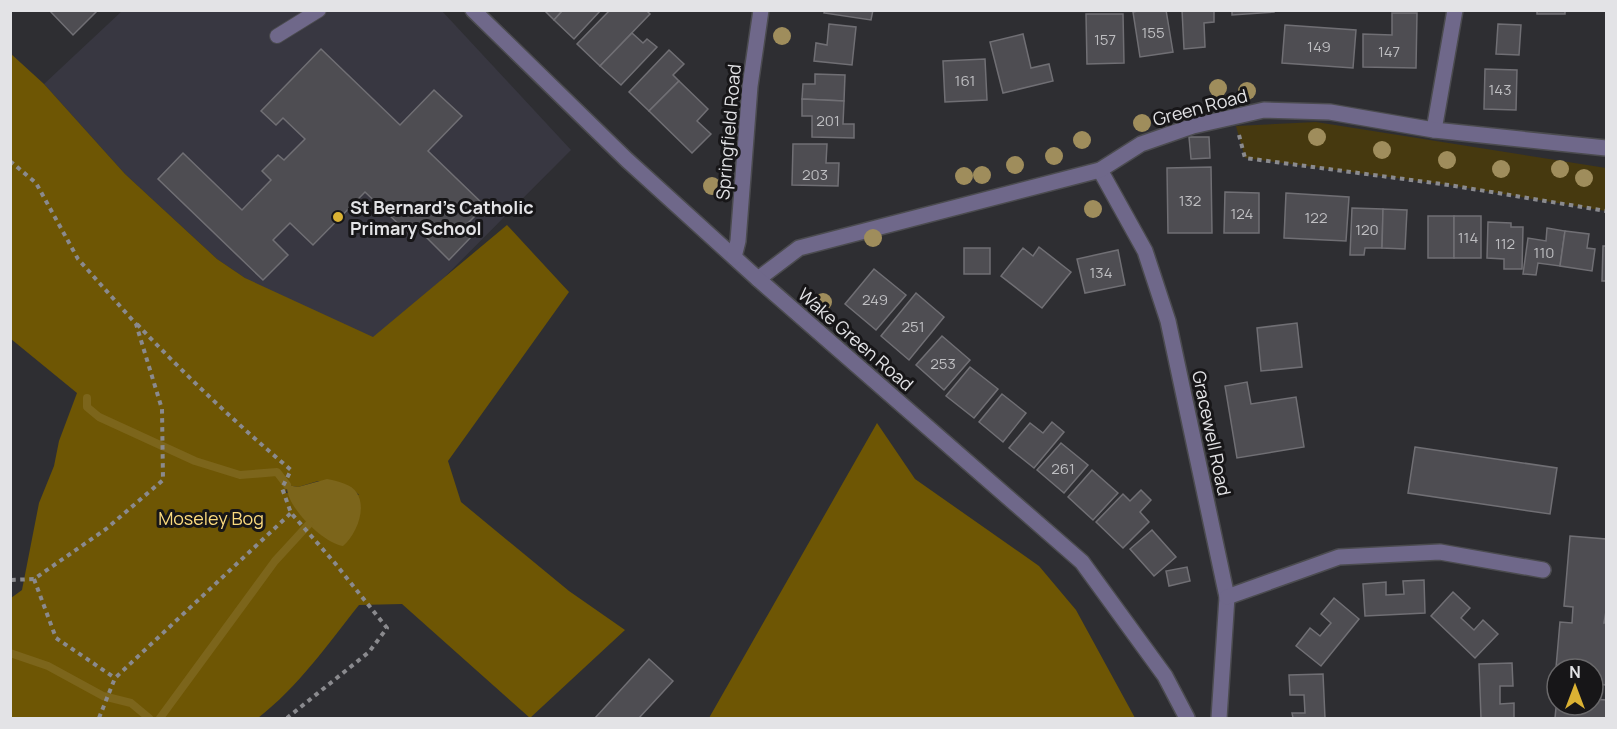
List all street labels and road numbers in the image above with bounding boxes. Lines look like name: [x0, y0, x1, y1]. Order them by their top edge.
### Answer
street label: Springfield Road: [710, 63, 746, 201]
street label: Green Road: [1150, 83, 1250, 131]
street label: Wake Green Road: [793, 282, 919, 396]
street label: Gracewell Road: [1187, 368, 1237, 498]

